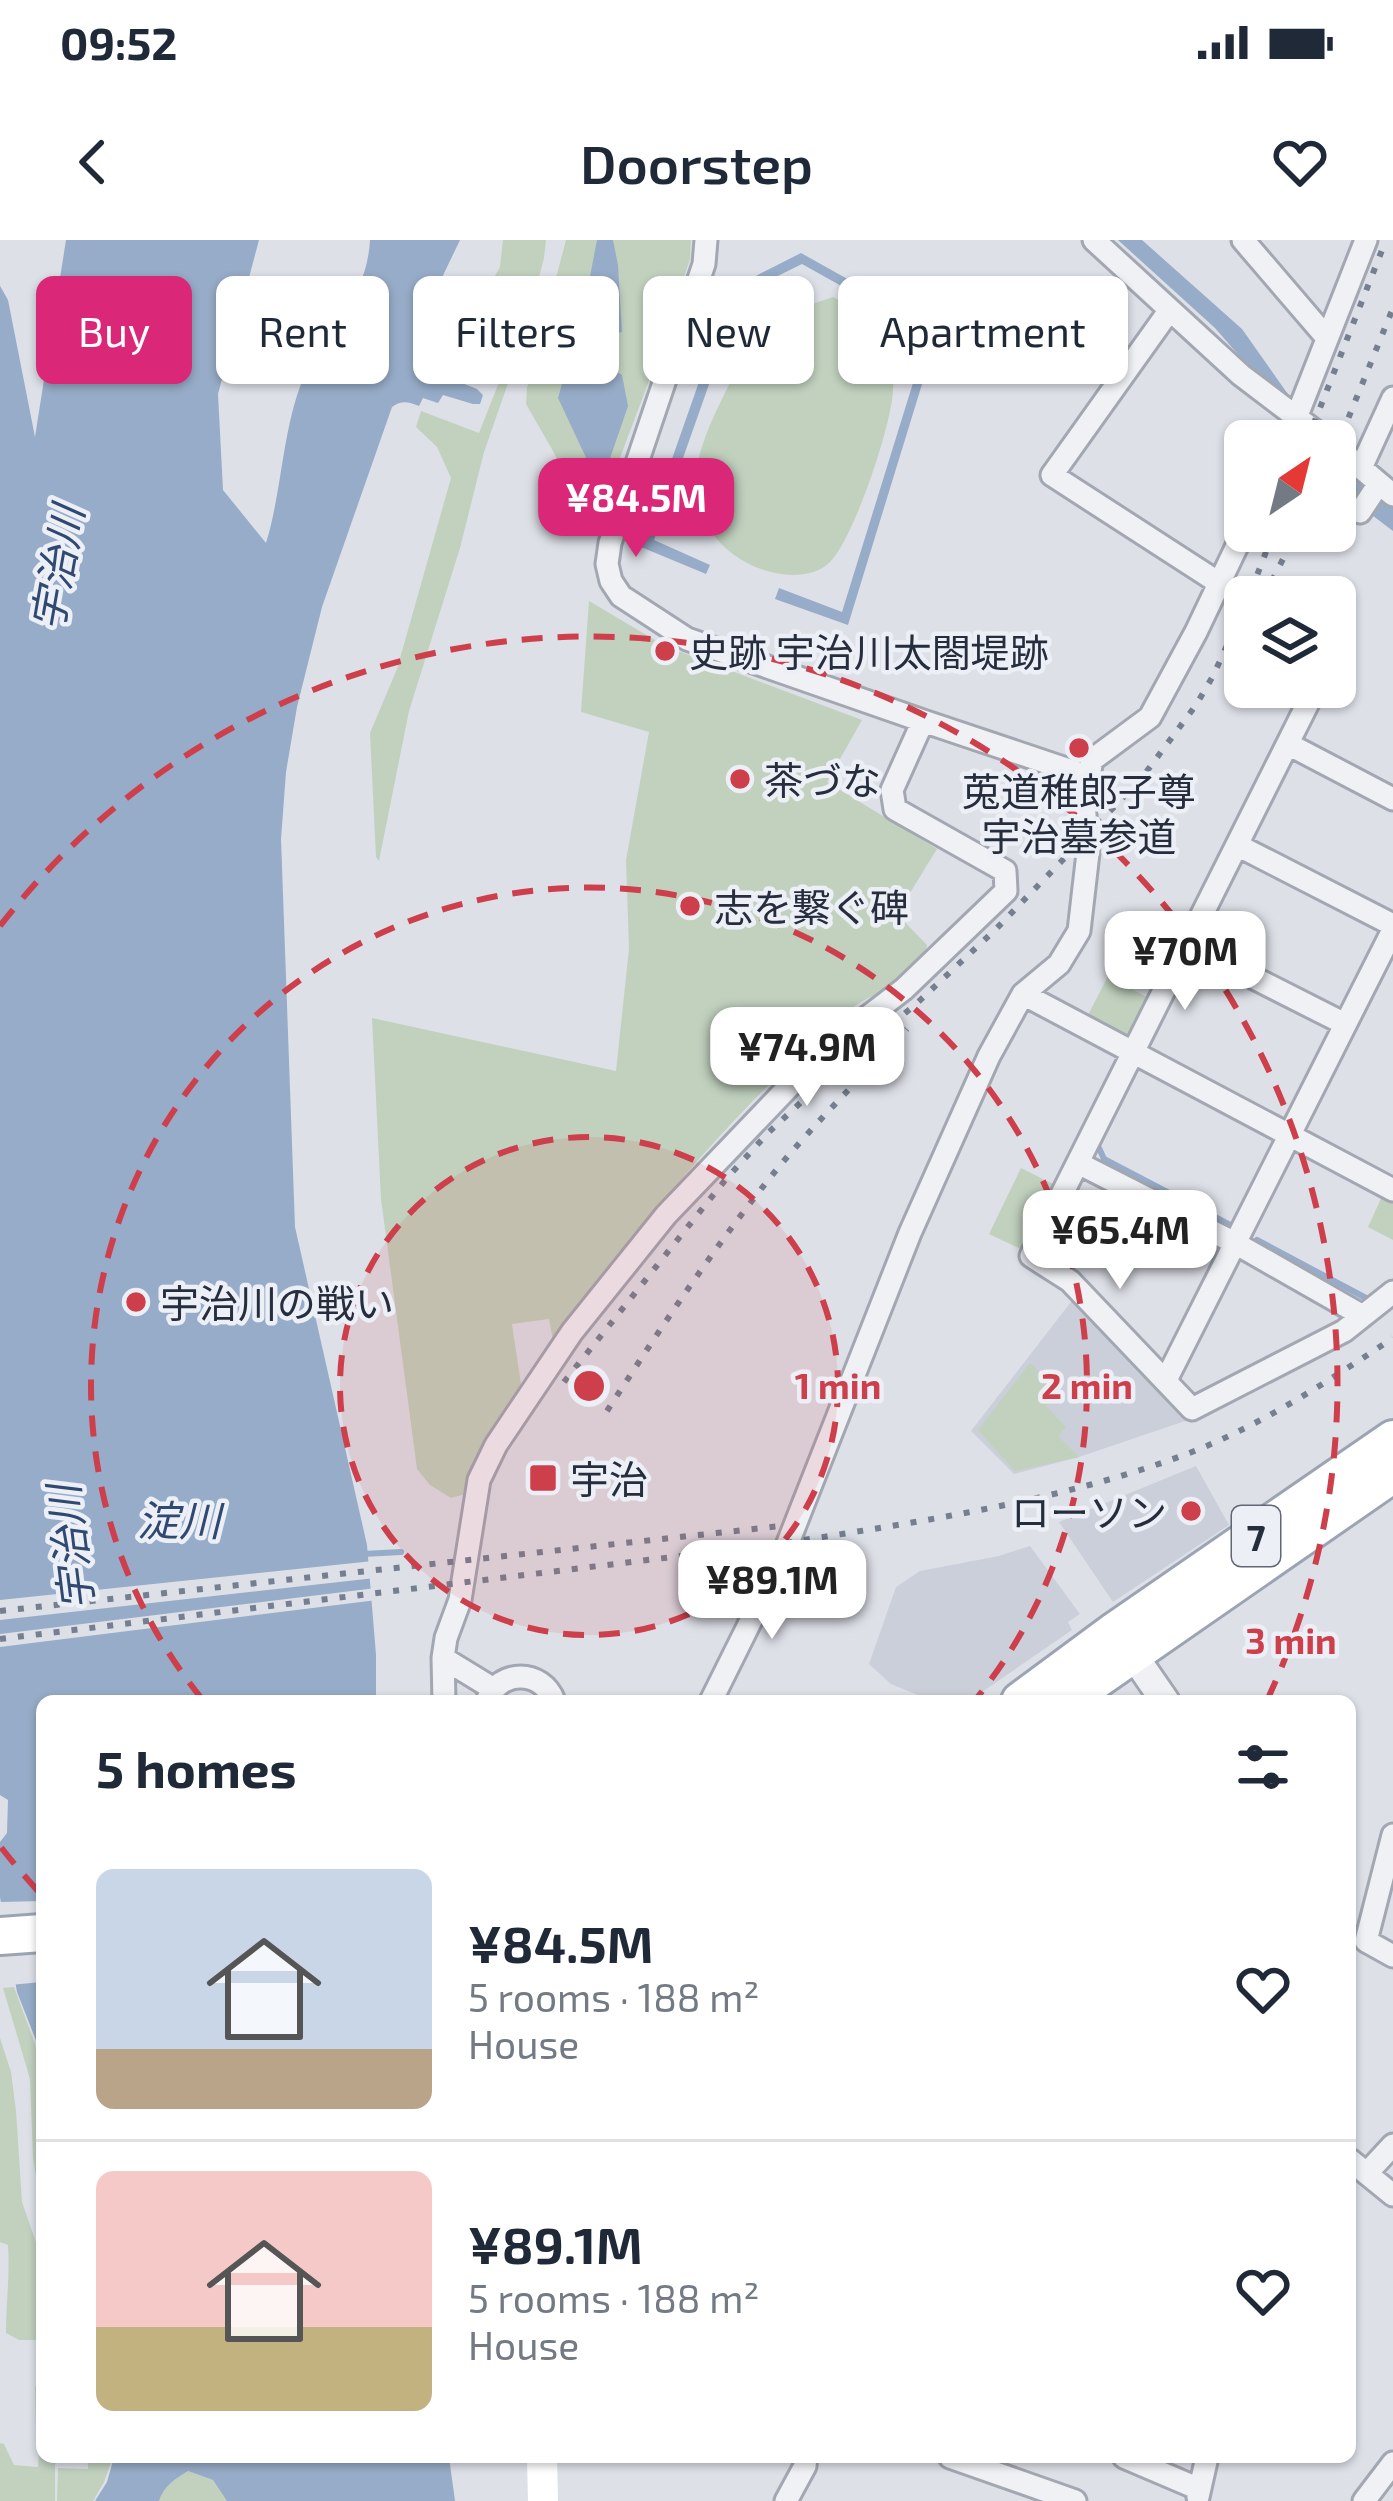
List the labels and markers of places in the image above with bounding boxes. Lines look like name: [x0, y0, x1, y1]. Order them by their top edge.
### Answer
pin: ¥84.5M: [538, 458, 734, 560]
place label: 史跡 宇治川太閤堤跡: [689, 628, 1049, 675]
marker: 史跡 宇治川太閤堤跡: [652, 638, 678, 664]
marker: 莵道稚郎子尊 宇治墓参道: [1066, 735, 1092, 761]
place label: 茶づな: [764, 756, 881, 803]
marker: 茶づな: [727, 766, 753, 792]
place label: 莵道稚郎子尊 宇治墓参道: [962, 767, 1196, 859]
place label: 志を繋ぐ碑: [714, 883, 909, 930]
marker: 志を繋ぐ碑: [677, 893, 703, 919]
pin: ¥70M: [1114, 911, 1256, 1013]
pin: ¥74.9M: [709, 1007, 905, 1109]
pin: ¥65.4M: [1022, 1190, 1218, 1292]
place label: 宇治川の戦い: [160, 1279, 394, 1326]
marker: 宇治川の戦い: [123, 1289, 149, 1315]
centre of rings: [568, 1365, 610, 1407]
place label: 宇治: [570, 1455, 648, 1502]
marker: 宇治: [527, 1462, 559, 1494]
place label: ローソン: [1011, 1488, 1167, 1535]
marker: ローソン: [1178, 1498, 1204, 1524]
pin: ¥89.1M: [674, 1540, 870, 1642]

